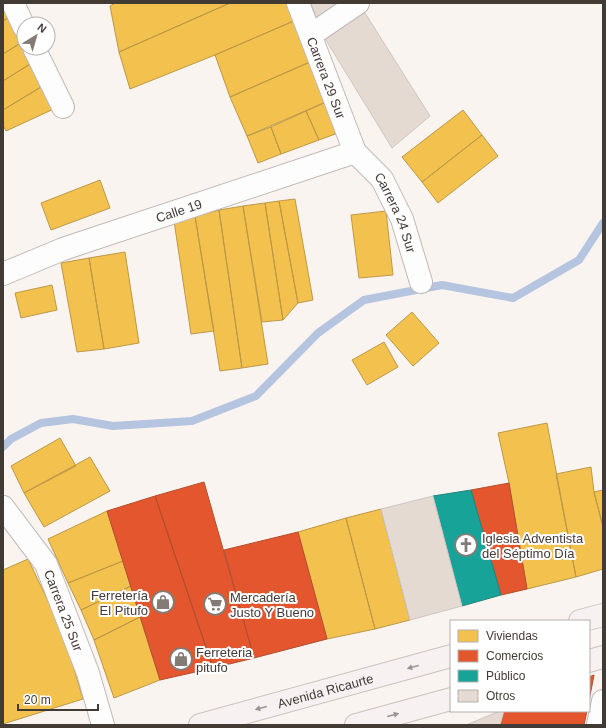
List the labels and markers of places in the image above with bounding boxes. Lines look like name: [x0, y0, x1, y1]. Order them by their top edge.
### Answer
place label: Iglesia Adventista del Séptimo Día: [482, 531, 584, 561]
church icon: Iglesia Adventista del Séptimo Día: [453, 532, 479, 558]
place label: Ferretería El Pitufo: [91, 588, 149, 618]
shop icon: Ferretería El Pitufo: [150, 589, 176, 615]
place label: Mercadería Justo Y Bueno: [230, 590, 314, 620]
supermarket icon: Mercadería Justo Y Bueno: [202, 591, 228, 617]
place label: Ferreteria pitufo: [196, 645, 253, 675]
shop icon: Ferreteria pitufo: [168, 646, 194, 672]

